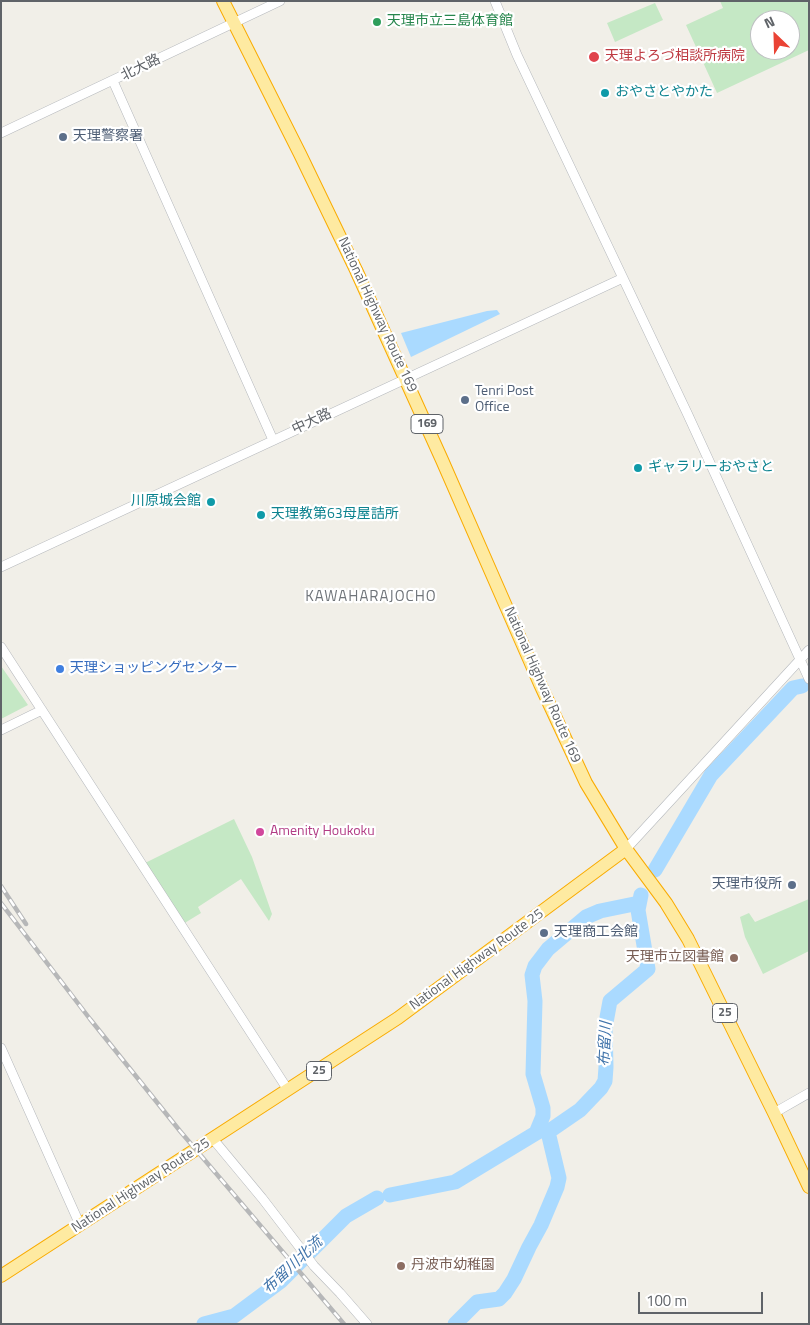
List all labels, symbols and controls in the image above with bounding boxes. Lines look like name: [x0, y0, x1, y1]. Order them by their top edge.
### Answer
north arrow: [750, 10, 800, 60]
text: N: [760, 10, 778, 33]
place label: 天理市立三島体育館: [387, 14, 513, 30]
marker: 天理市立三島体育館: [371, 16, 383, 28]
place label: 天理よろづ相談所病院: [605, 49, 745, 65]
marker: 天理よろづ相談所病院: [587, 50, 601, 64]
street label: 北大路: [118, 51, 164, 85]
place label: おやさとやかた: [615, 85, 713, 101]
marker: おやさとやかた: [599, 87, 611, 99]
place label: 天理警察署: [73, 129, 143, 145]
marker: 天理警察署: [57, 131, 69, 143]
street label: National Highway Route 169: [334, 235, 420, 395]
place label: Tenri Post Office: [475, 384, 534, 417]
marker: Tenri Post Office: [459, 394, 471, 406]
street label: 中大路: [289, 406, 335, 438]
road number: 169: [411, 414, 443, 434]
place label: ギャラリーおやさと: [648, 460, 774, 476]
marker: ギャラリーおやさと: [632, 462, 644, 474]
place label: 川原城会館: [131, 494, 201, 510]
marker: 川原城会館: [205, 496, 217, 508]
place label: 天理教第63母屋詰所: [271, 507, 399, 523]
marker: 天理教第63母屋詰所: [255, 509, 267, 521]
district label: KAWAHARAJOCHO: [304, 588, 438, 606]
street label: National Highway Route 169: [500, 604, 584, 766]
place label: 天理ショッピングセンター: [70, 661, 238, 677]
marker: 天理ショッピングセンター: [54, 663, 66, 675]
place label: Amenity Houkoku: [270, 824, 375, 840]
marker: Amenity Houkoku: [254, 826, 266, 838]
place label: 天理市役所: [712, 877, 782, 893]
marker: 天理市役所: [786, 879, 798, 891]
street label: National Highway Route 25: [407, 906, 547, 1014]
place label: 天理商工会館: [554, 925, 638, 941]
marker: 天理商工会館: [538, 927, 550, 939]
place label: 天理市立図書館: [626, 950, 724, 966]
marker: 天理市立図書館: [728, 952, 740, 964]
road number: 25: [712, 1004, 738, 1022]
water label: 布留川: [596, 1021, 616, 1067]
road number: 25: [306, 1062, 332, 1080]
street label: National Highway Route 25: [69, 1135, 213, 1237]
water label: 布留川北流: [259, 1234, 327, 1298]
place label: 丹波市幼稚園: [411, 1258, 495, 1274]
marker: 丹波市幼稚園: [395, 1260, 407, 1272]
scale bar: [640, 1282, 765, 1314]
text: 100 m: [646, 1289, 687, 1312]

